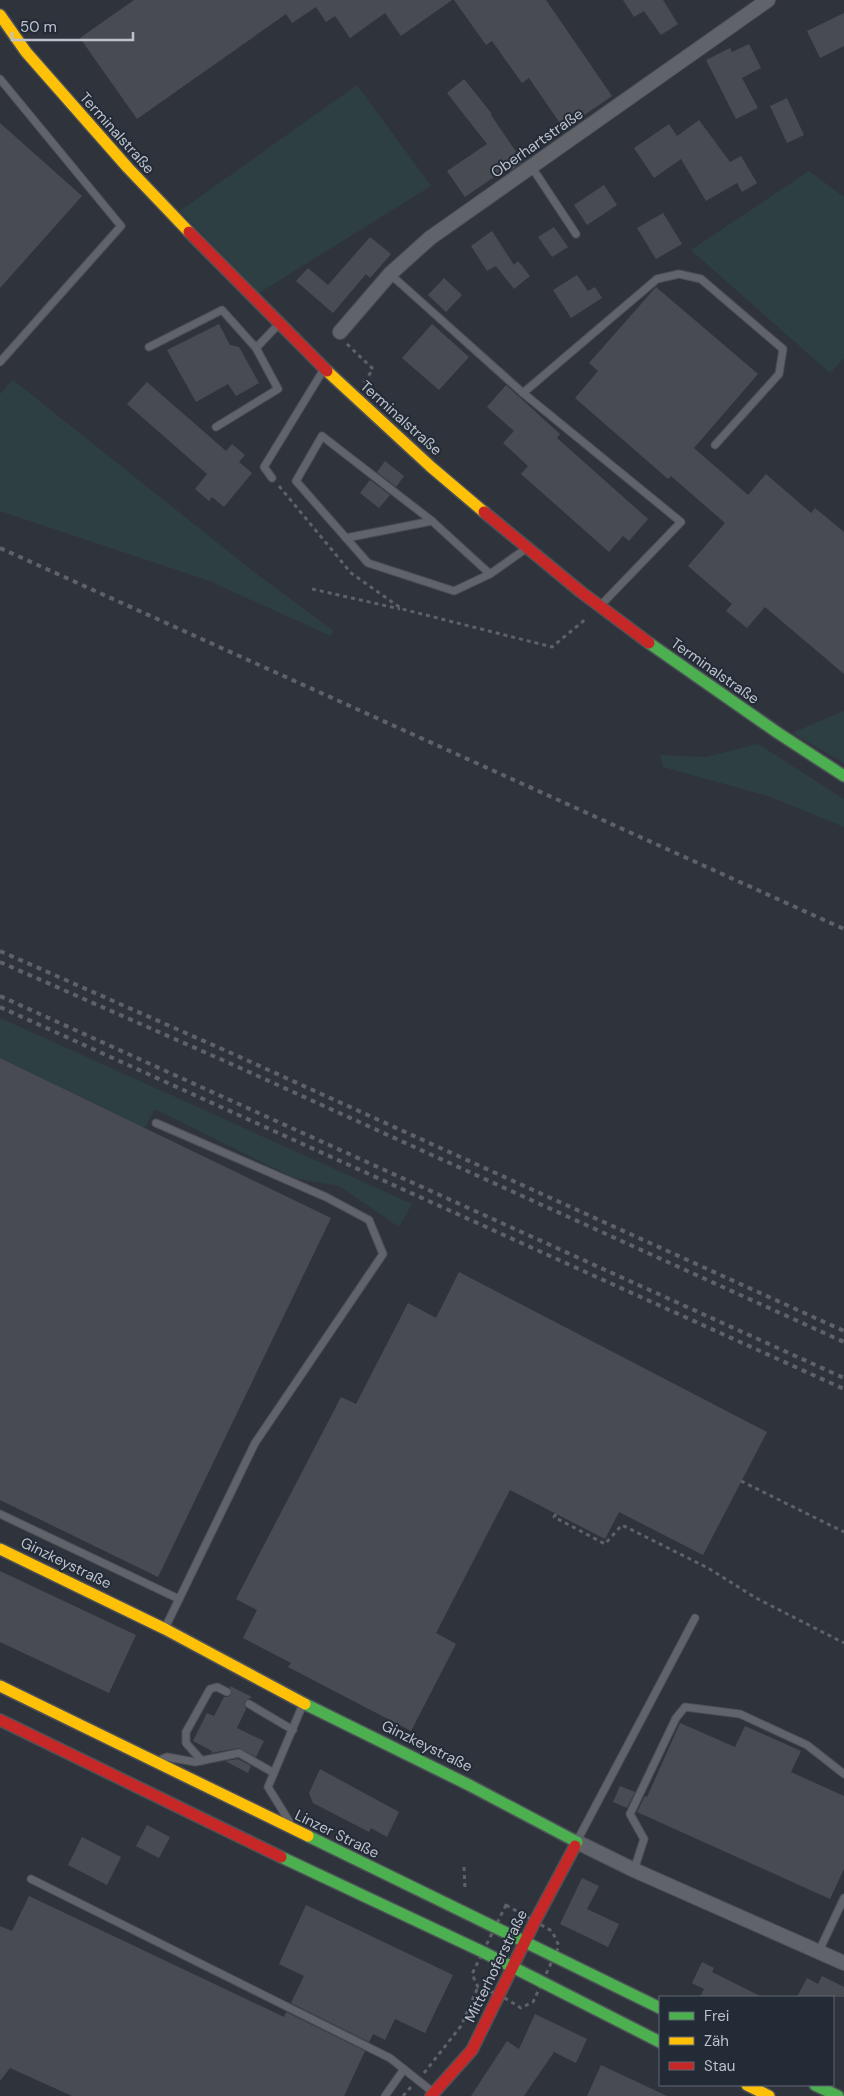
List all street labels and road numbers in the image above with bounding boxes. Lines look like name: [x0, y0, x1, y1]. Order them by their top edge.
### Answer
street label: Terminalstraße: [75, 88, 159, 178]
street label: Oberhartstraße: [487, 104, 587, 182]
street label: Terminalstraße: [356, 376, 446, 460]
street label: Terminalstraße: [667, 633, 763, 709]
street label: Ginzkeystraße: [17, 1532, 115, 1594]
street label: Ginzkeystraße: [378, 1715, 476, 1777]
street label: Linzer Straße: [291, 1805, 383, 1863]
street label: Mitterhoferstraße: [460, 1906, 532, 2026]

